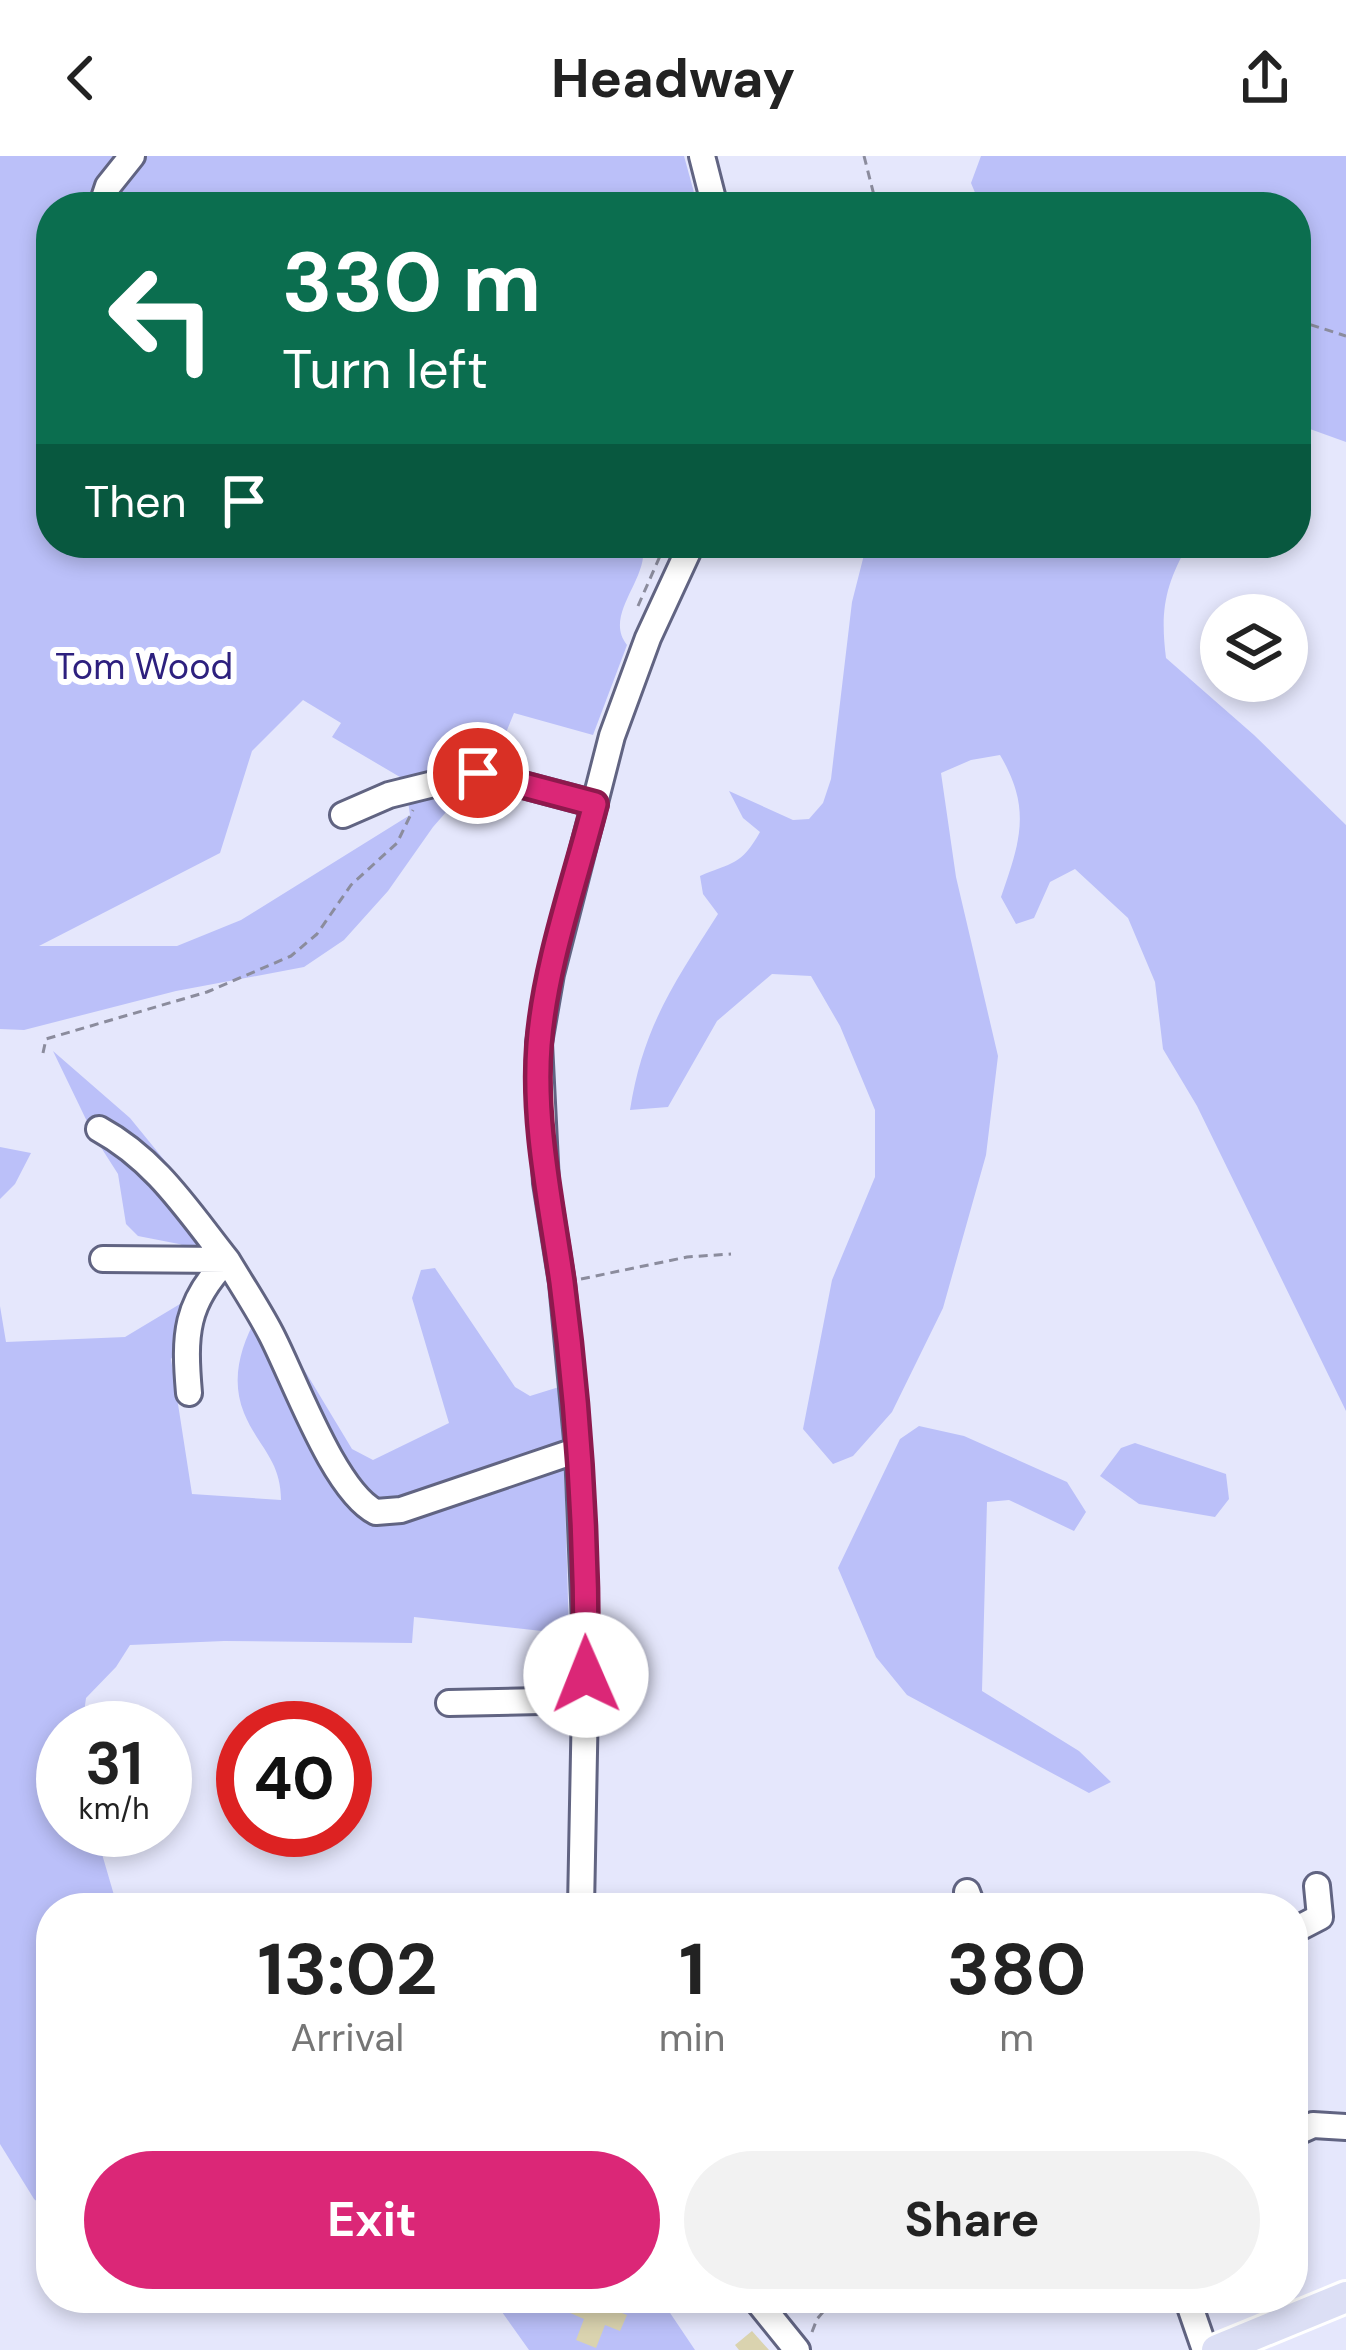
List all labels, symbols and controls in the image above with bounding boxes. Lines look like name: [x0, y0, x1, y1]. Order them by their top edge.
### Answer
text: Headway: [551, 43, 795, 114]
icon: back: [48, 45, 114, 111]
icon: share: [1232, 45, 1298, 111]
text: 330 m: [282, 228, 541, 337]
icon: left: [84, 240, 240, 396]
text: Turn left: [282, 334, 488, 405]
icon: arrive: [211, 468, 277, 534]
text: Then: [84, 472, 187, 531]
map controls: [1200, 594, 1308, 702]
button: layers: [1200, 594, 1308, 702]
park label: Tom Wood: [55, 643, 233, 690]
pin: [427, 722, 529, 824]
icon: arrive: [445, 740, 511, 806]
position arrow: [523, 1612, 649, 1738]
speed limit sign: 40: [216, 1701, 372, 1857]
text: 31: [85, 1724, 143, 1803]
text: km/h: [79, 1789, 149, 1828]
text: 13:02: [257, 1923, 437, 2016]
text: 1: [679, 1923, 705, 2016]
text: 380: [947, 1923, 1087, 2016]
text: Arrival: [291, 2012, 404, 2063]
text: min: [659, 2012, 725, 2063]
text: m: [999, 2012, 1034, 2063]
button: Exit: [84, 2151, 660, 2289]
button: Share: [684, 2151, 1260, 2289]

